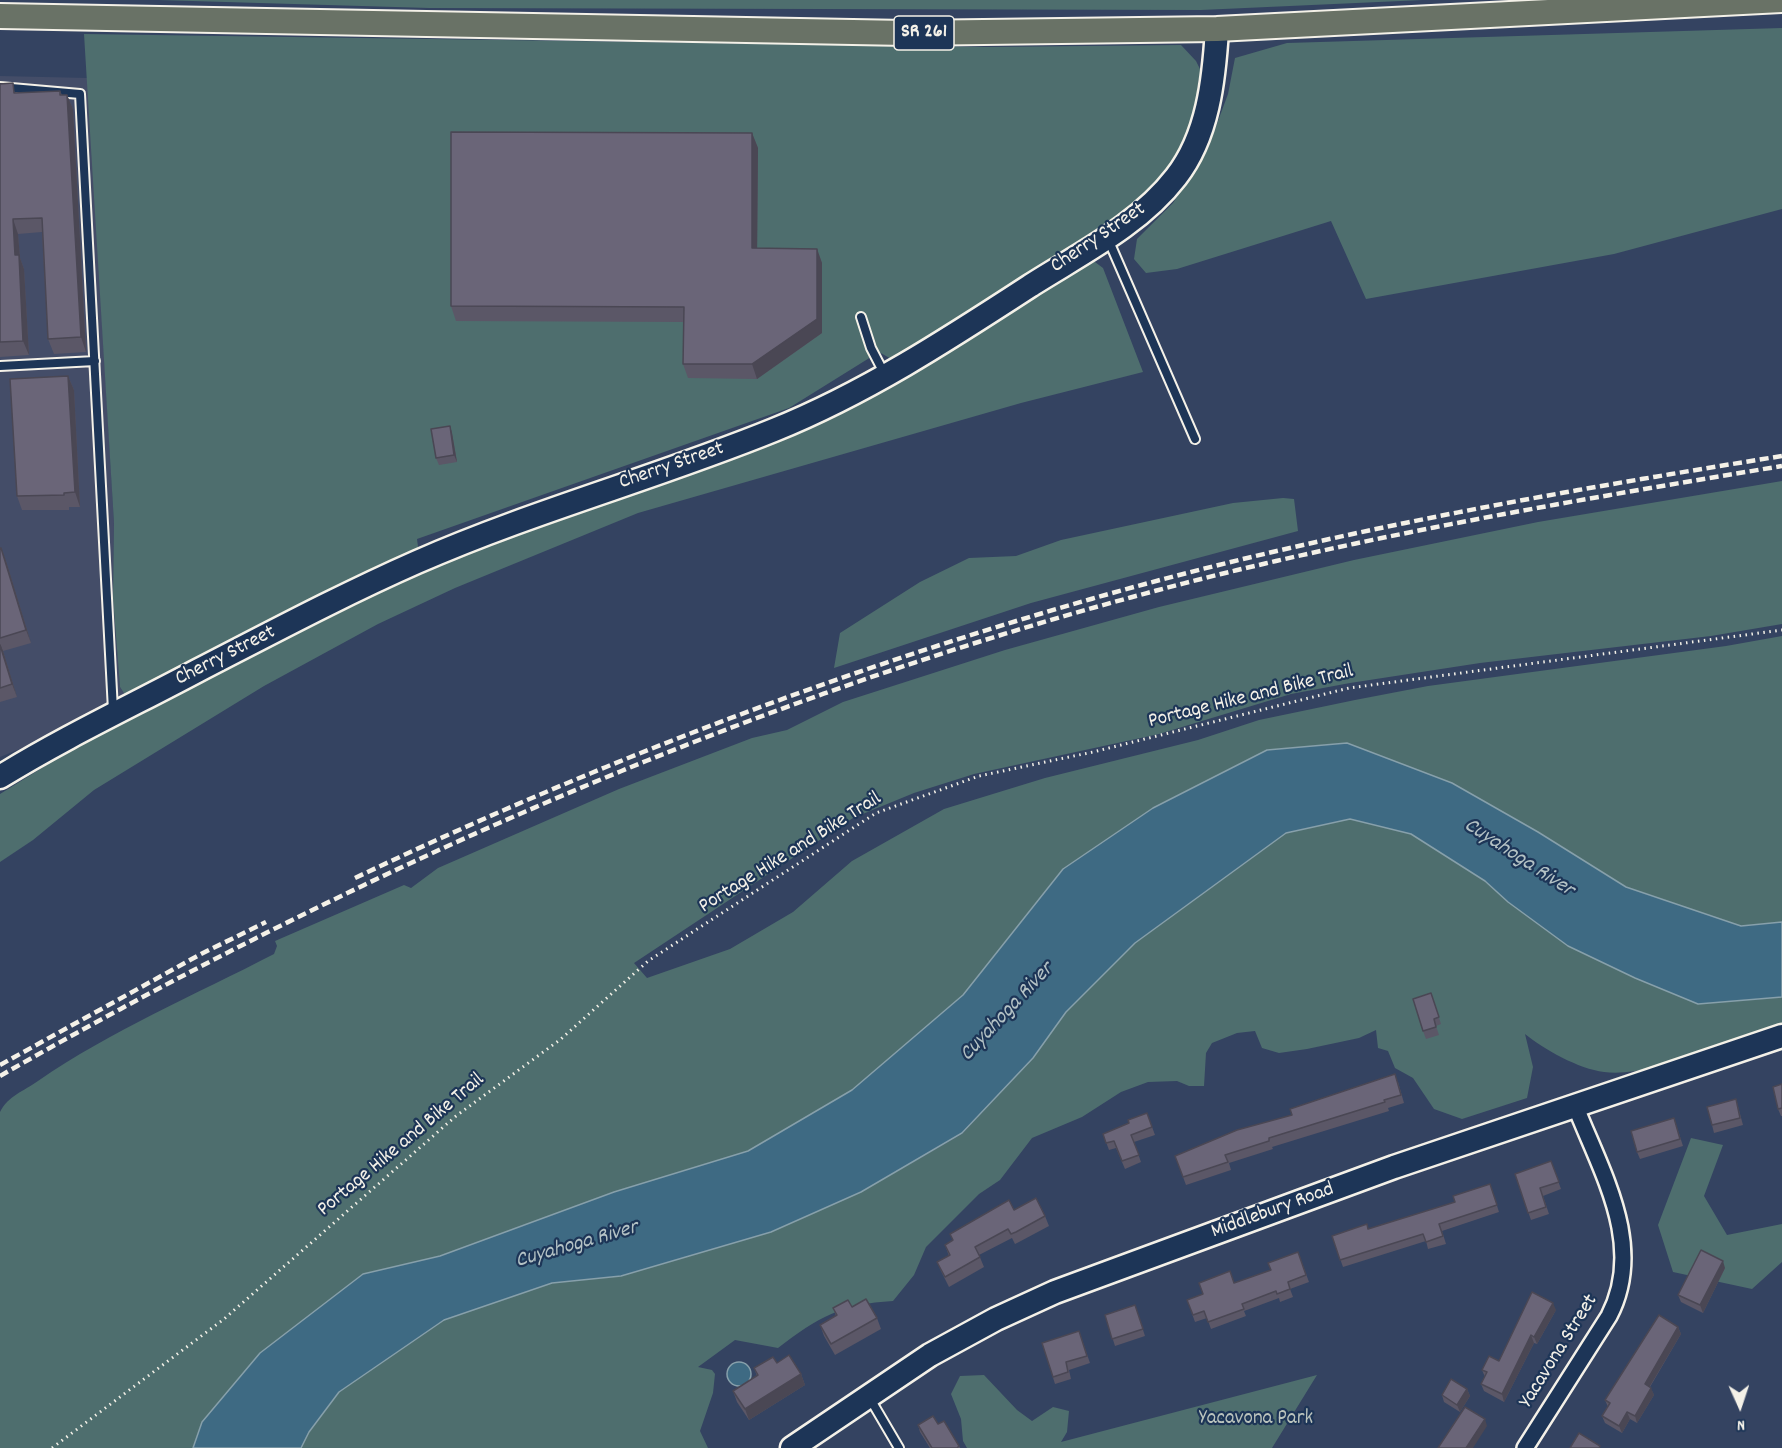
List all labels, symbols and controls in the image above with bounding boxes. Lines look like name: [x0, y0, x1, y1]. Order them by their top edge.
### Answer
road number: SR 261: [894, 16, 954, 50]
street label: Cherry Street: [1047, 198, 1151, 280]
street label: Cherry Street: [616, 437, 728, 497]
street label: Cherry Street: [172, 621, 280, 693]
street label: Portage Hike and Bike Trail: [1146, 660, 1356, 736]
street label: Portage Hike and Bike Trail: [695, 788, 887, 920]
water label: Cuyahoga River: [1458, 814, 1578, 904]
water label: Cuyahoga River: [955, 958, 1061, 1068]
street label: Portage Hike and Bike Trail: [313, 1069, 491, 1223]
street label: Middlebury Road: [1208, 1178, 1338, 1246]
water label: Cuyahoga River: [513, 1216, 641, 1276]
street label: Yacavona Street: [1515, 1290, 1605, 1414]
north arrow: [1710, 1376, 1770, 1436]
park label: Yacavona Park: [1199, 1407, 1313, 1433]
text: N: [1736, 1413, 1746, 1436]

